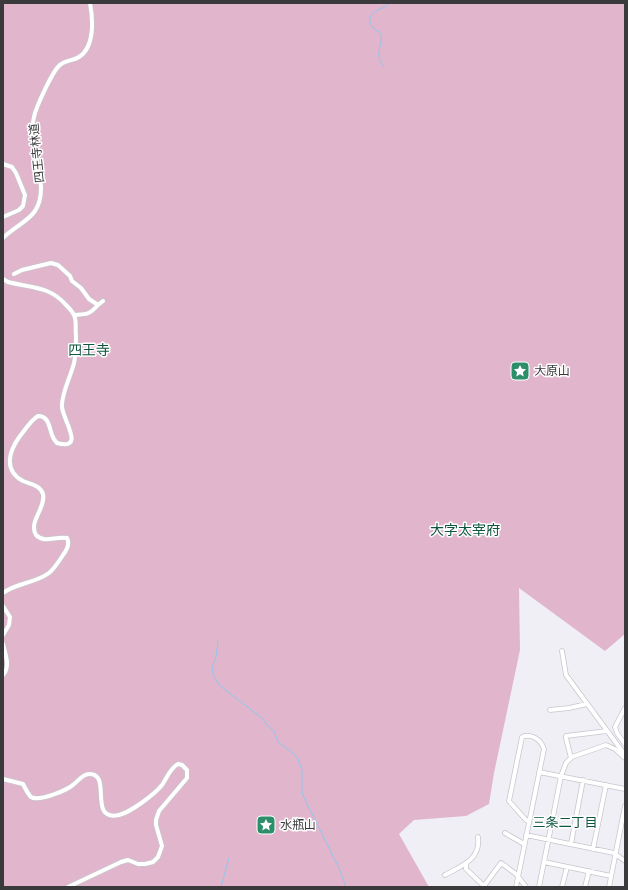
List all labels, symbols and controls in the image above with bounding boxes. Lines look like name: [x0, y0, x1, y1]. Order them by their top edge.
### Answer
street label: 四王寺林道: [25, 122, 47, 184]
district label: 四王寺: [68, 340, 110, 359]
place icon: 大原山: [509, 360, 531, 382]
place label: 大原山: [534, 362, 570, 378]
district label: 大字太宰府: [430, 520, 500, 539]
district label: 三条二丁目: [532, 813, 598, 830]
place icon: 水瓶山: [255, 814, 277, 836]
place label: 水瓶山: [280, 816, 316, 832]

